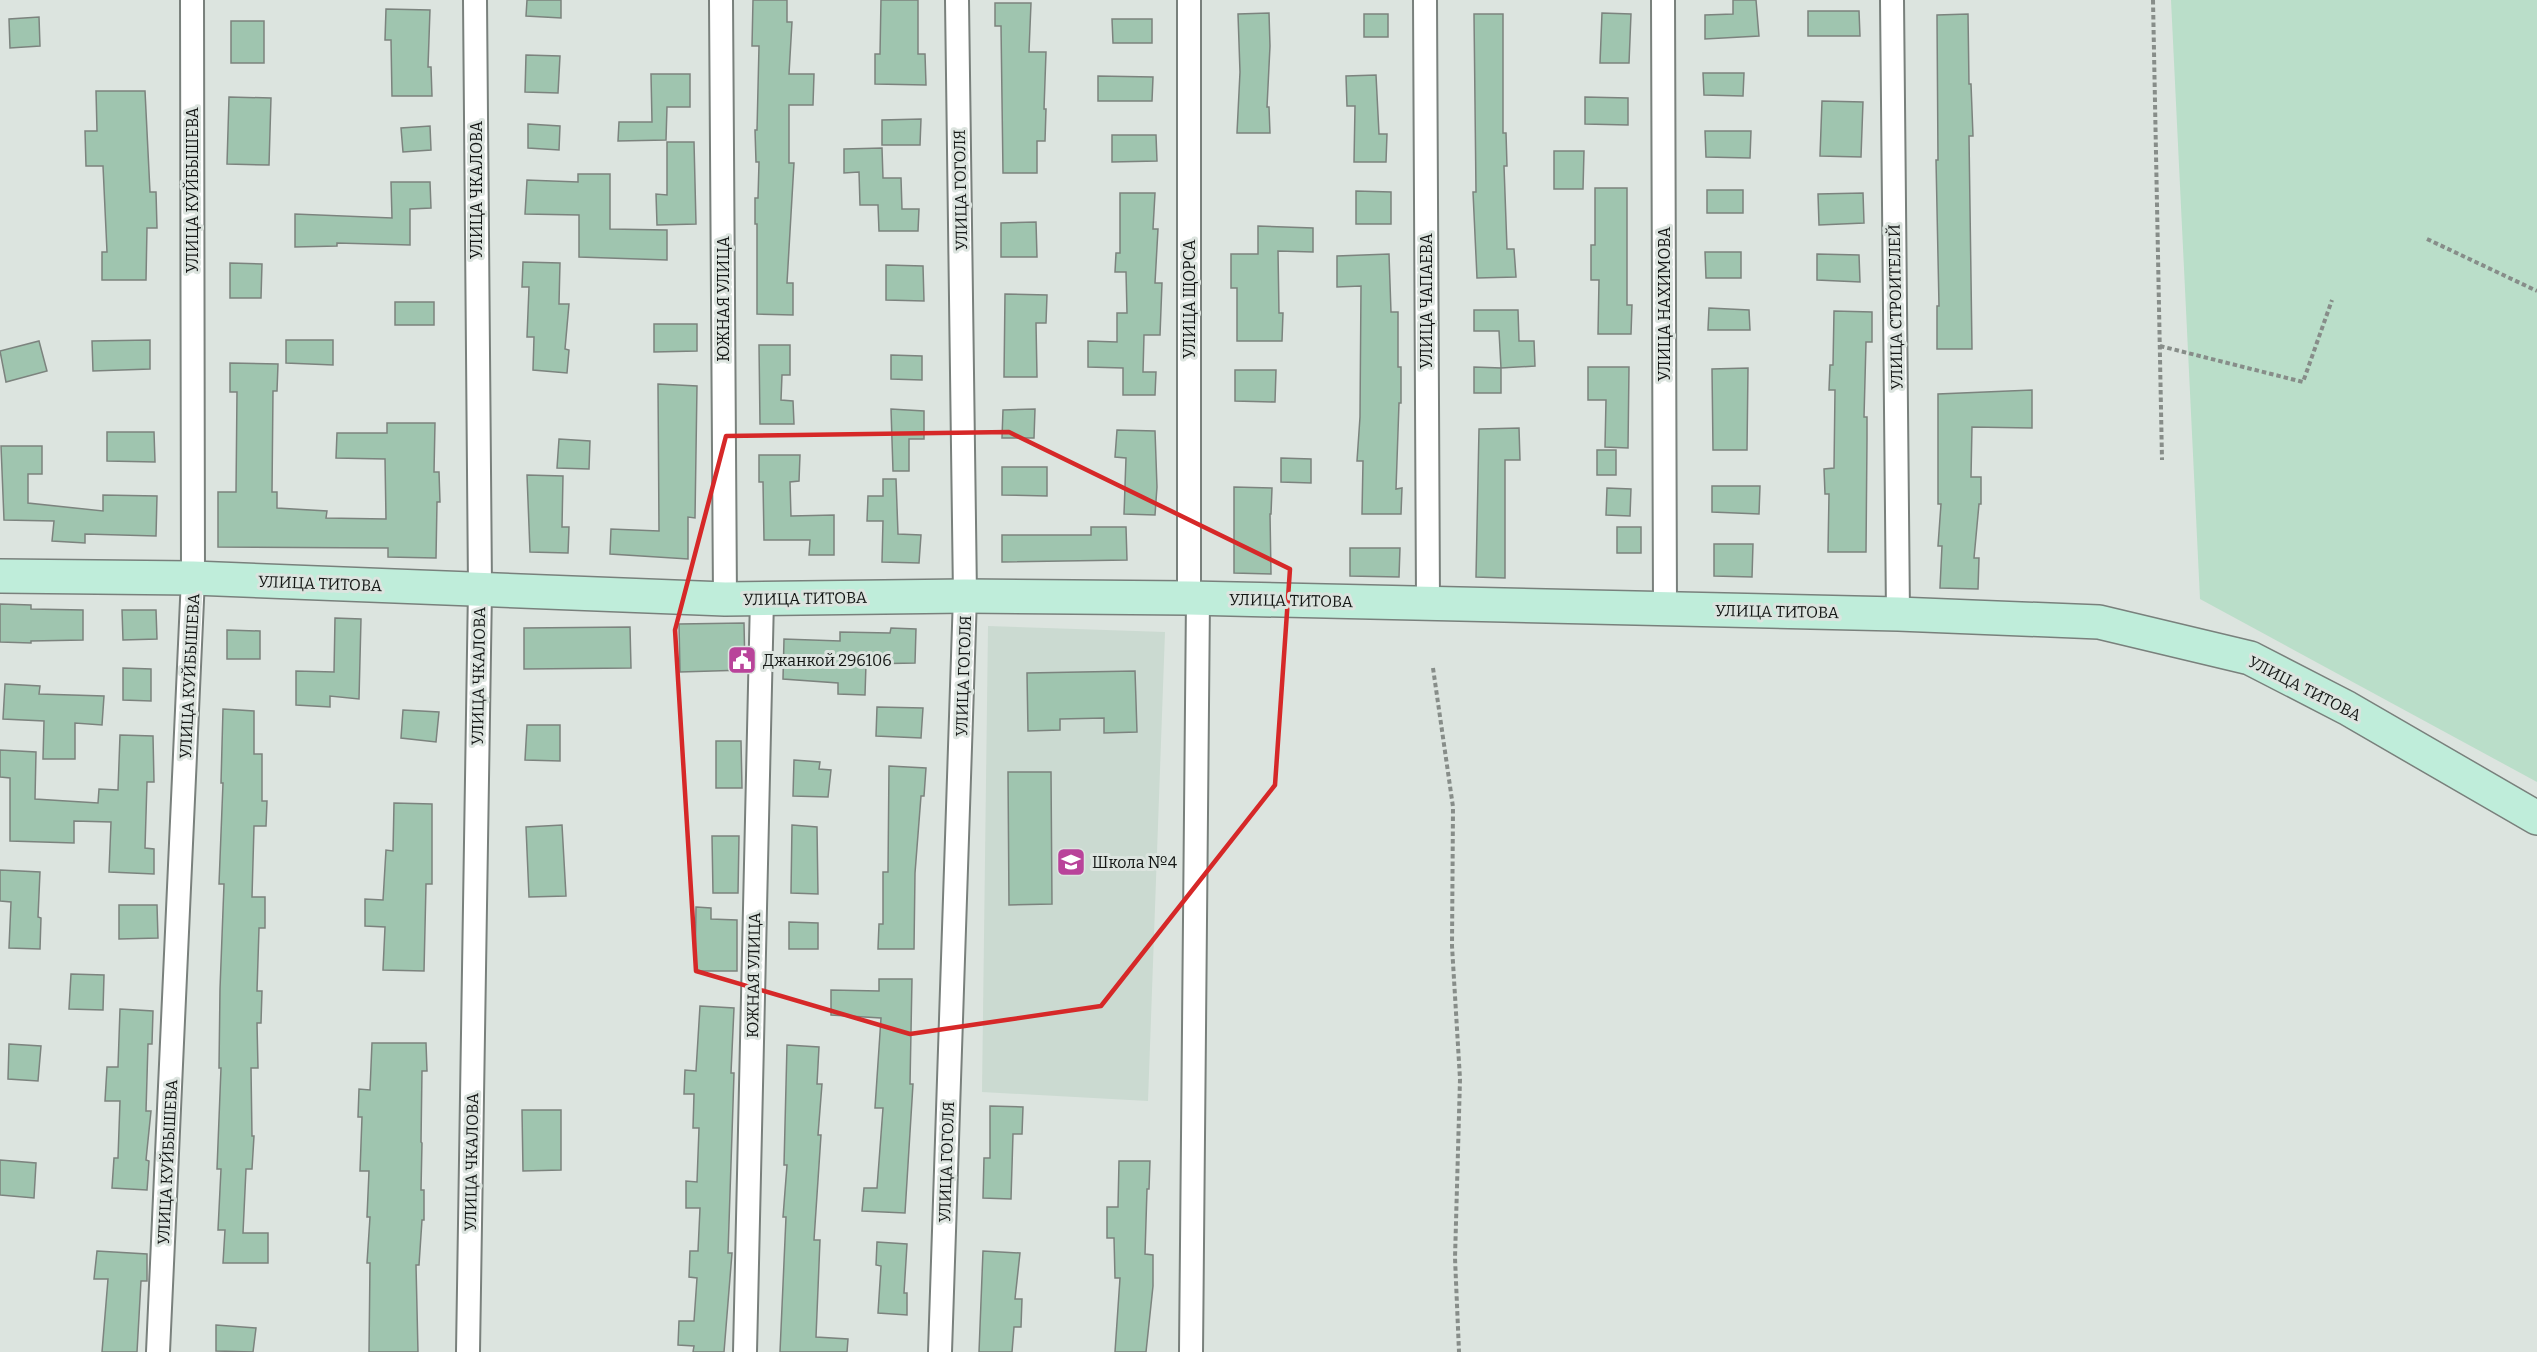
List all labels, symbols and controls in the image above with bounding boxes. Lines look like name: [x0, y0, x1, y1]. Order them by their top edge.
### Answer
street label: УЛИЦА КУЙБЫШЕВА: [182, 106, 202, 273]
street label: УЛИЦА ЧКАЛОВА: [467, 120, 486, 259]
street label: УЛИЦА ГОГОЛЯ: [950, 129, 971, 251]
street label: УЛИЦА СТРОИТЕЛЕЙ: [1884, 224, 1906, 390]
street label: УЛИЦА НАХИМОВА: [1655, 226, 1674, 381]
street label: УЛИЦА ЧАПАЕВА: [1417, 233, 1436, 369]
street label: ЮЖНАЯ УЛИЦА: [714, 236, 733, 362]
street label: УЛИЦА ЩОРСА: [1180, 239, 1199, 359]
street label: УЛИЦА ТИТОВА: [258, 572, 383, 595]
street label: УЛИЦА ТИТОВА: [743, 588, 868, 609]
street label: УЛИЦА ТИТОВА: [1229, 590, 1354, 611]
street label: УЛИЦА КУЙБЫШЕВА: [175, 592, 203, 759]
street label: УЛИЦА ТИТОВА: [1715, 601, 1840, 622]
street label: УЛИЦА ЧКАЛОВА: [468, 606, 489, 745]
street label: УЛИЦА ГОГОЛЯ: [952, 615, 975, 737]
public building icon: Джанкой 296106: [726, 644, 758, 676]
place label: Джанкой 296106: [763, 651, 892, 670]
street label: УЛИЦА ТИТОВА: [2245, 652, 2365, 725]
school or university icon: Школа №4: [1055, 846, 1087, 878]
place label: Школа №4: [1092, 853, 1178, 872]
street label: ЮЖНАЯ УЛИЦА: [743, 911, 764, 1038]
street label: УЛИЦА КУЙБЫШЕВА: [153, 1078, 181, 1245]
street label: УЛИЦА ЧКАЛОВА: [461, 1092, 482, 1231]
street label: УЛИЦА ГОГОЛЯ: [935, 1101, 958, 1223]

